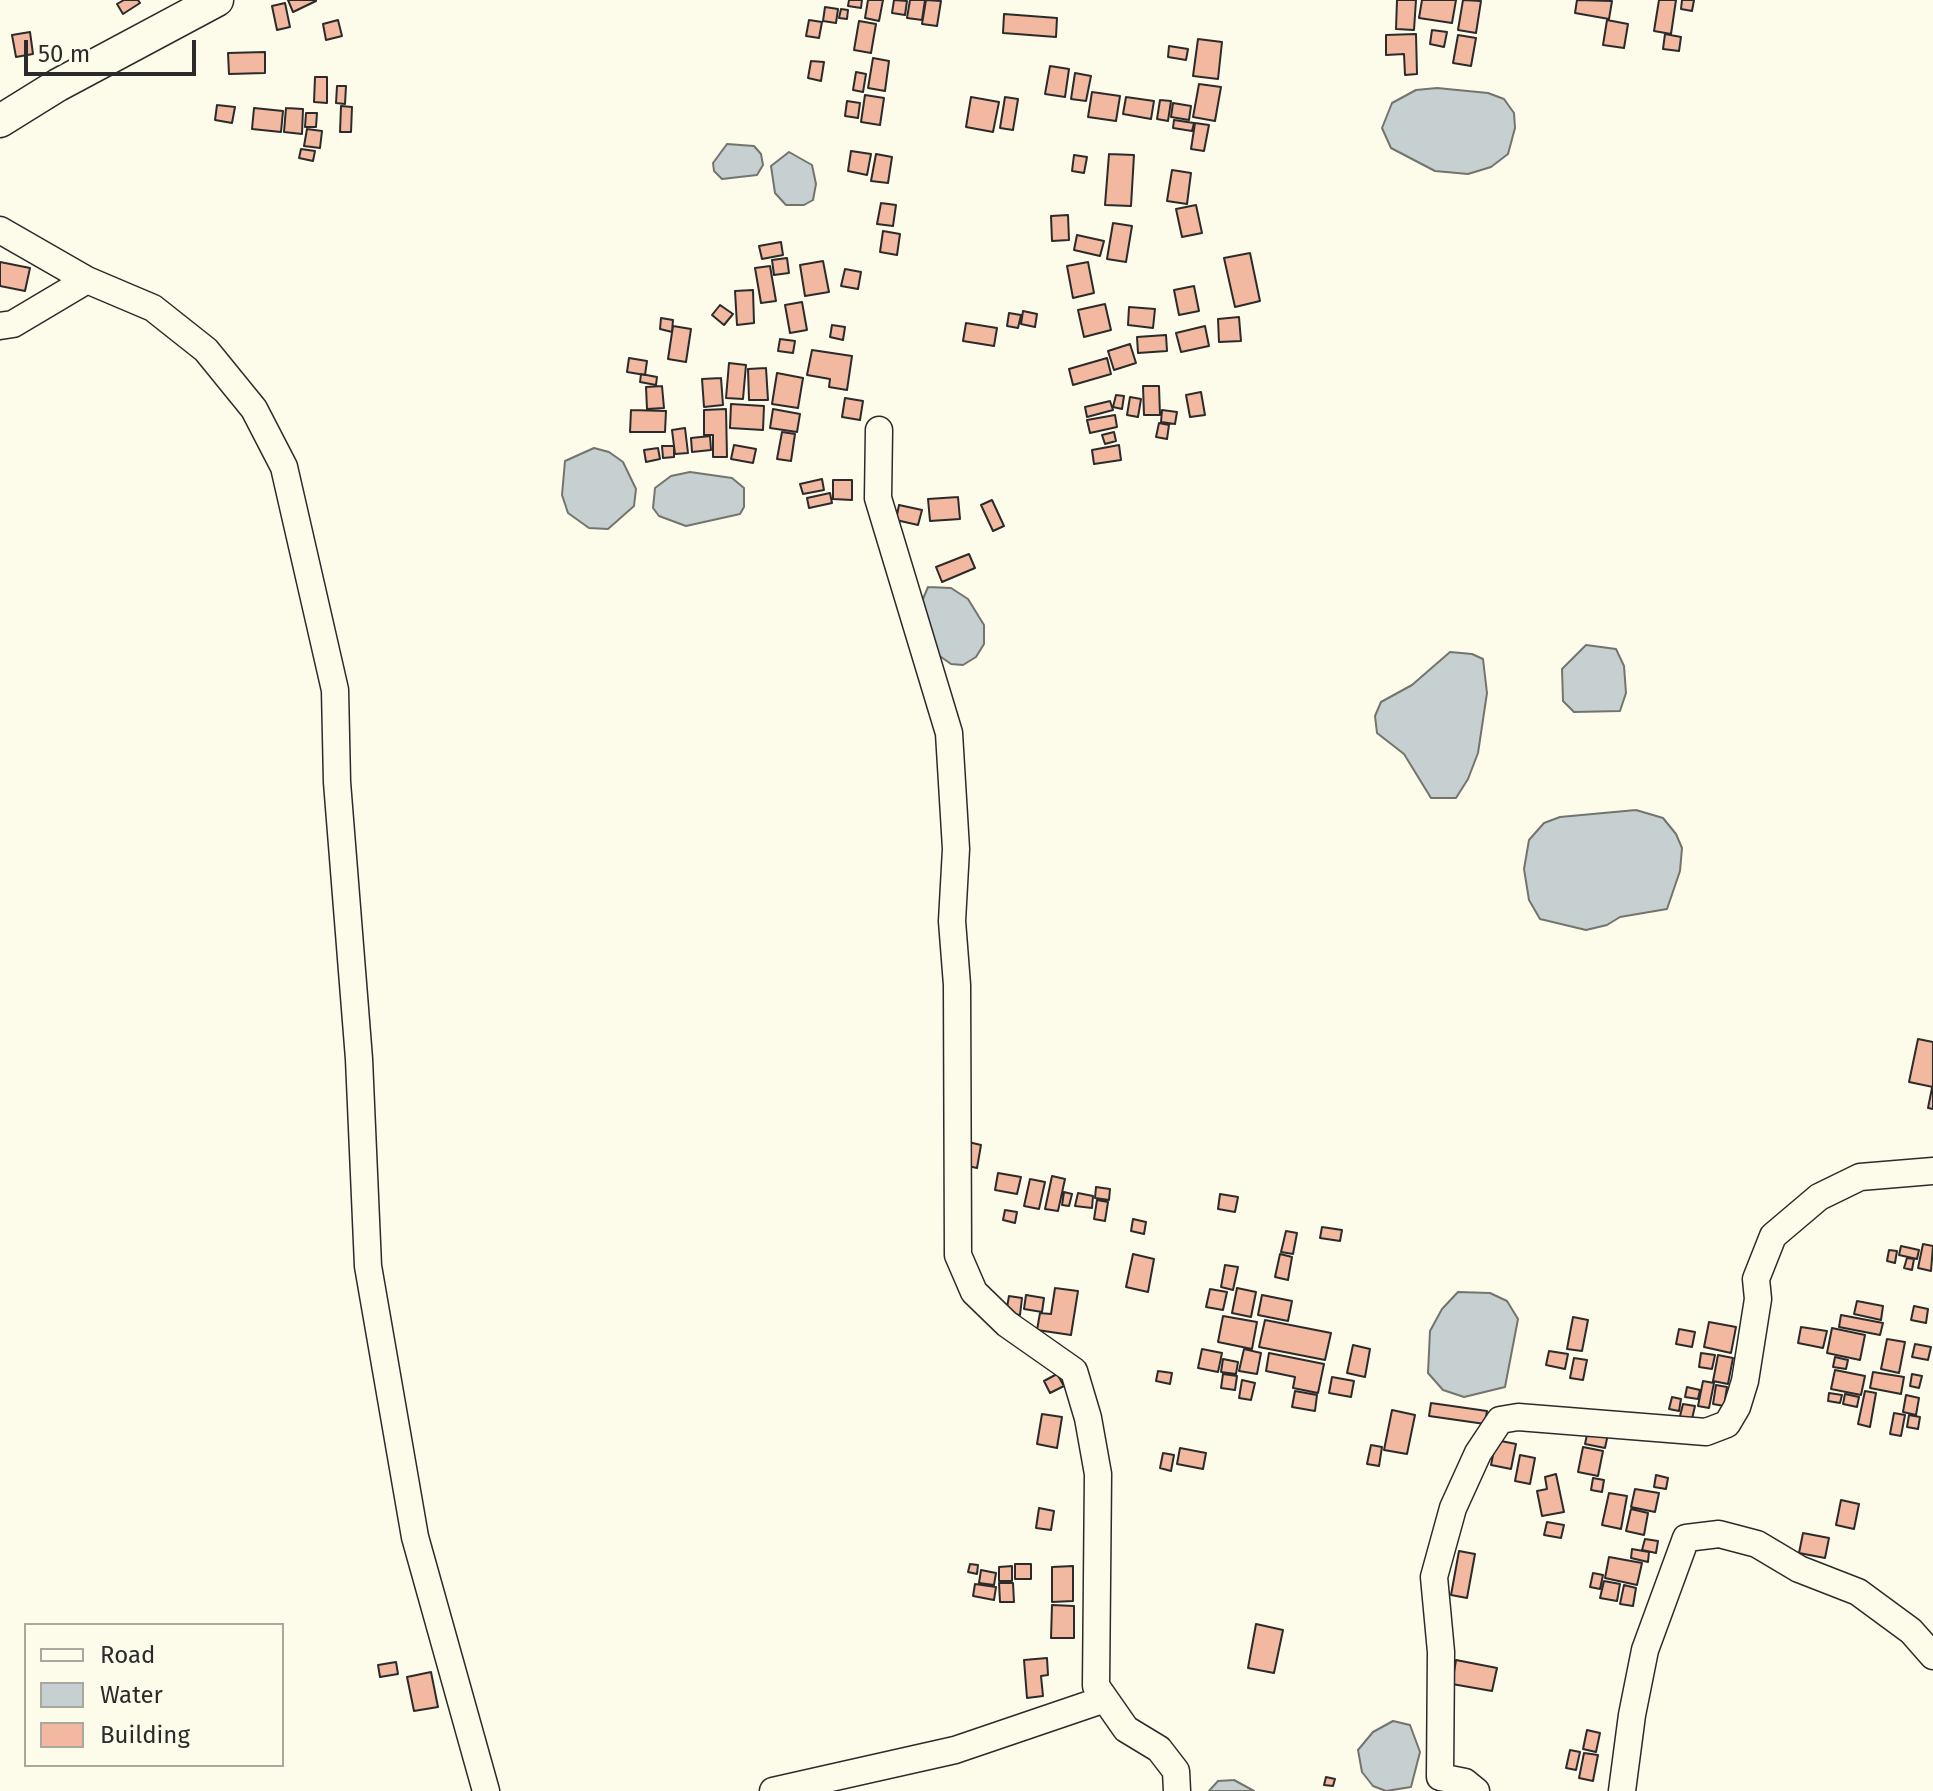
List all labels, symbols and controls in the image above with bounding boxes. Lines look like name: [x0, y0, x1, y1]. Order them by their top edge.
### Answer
scale bar: [28, 24, 200, 74]
text: 50 m: [38, 40, 90, 68]
legend: [24, 1623, 284, 1767]
text: Road: [100, 1641, 155, 1669]
text: Water: [100, 1681, 163, 1709]
text: Building: [100, 1721, 190, 1749]

